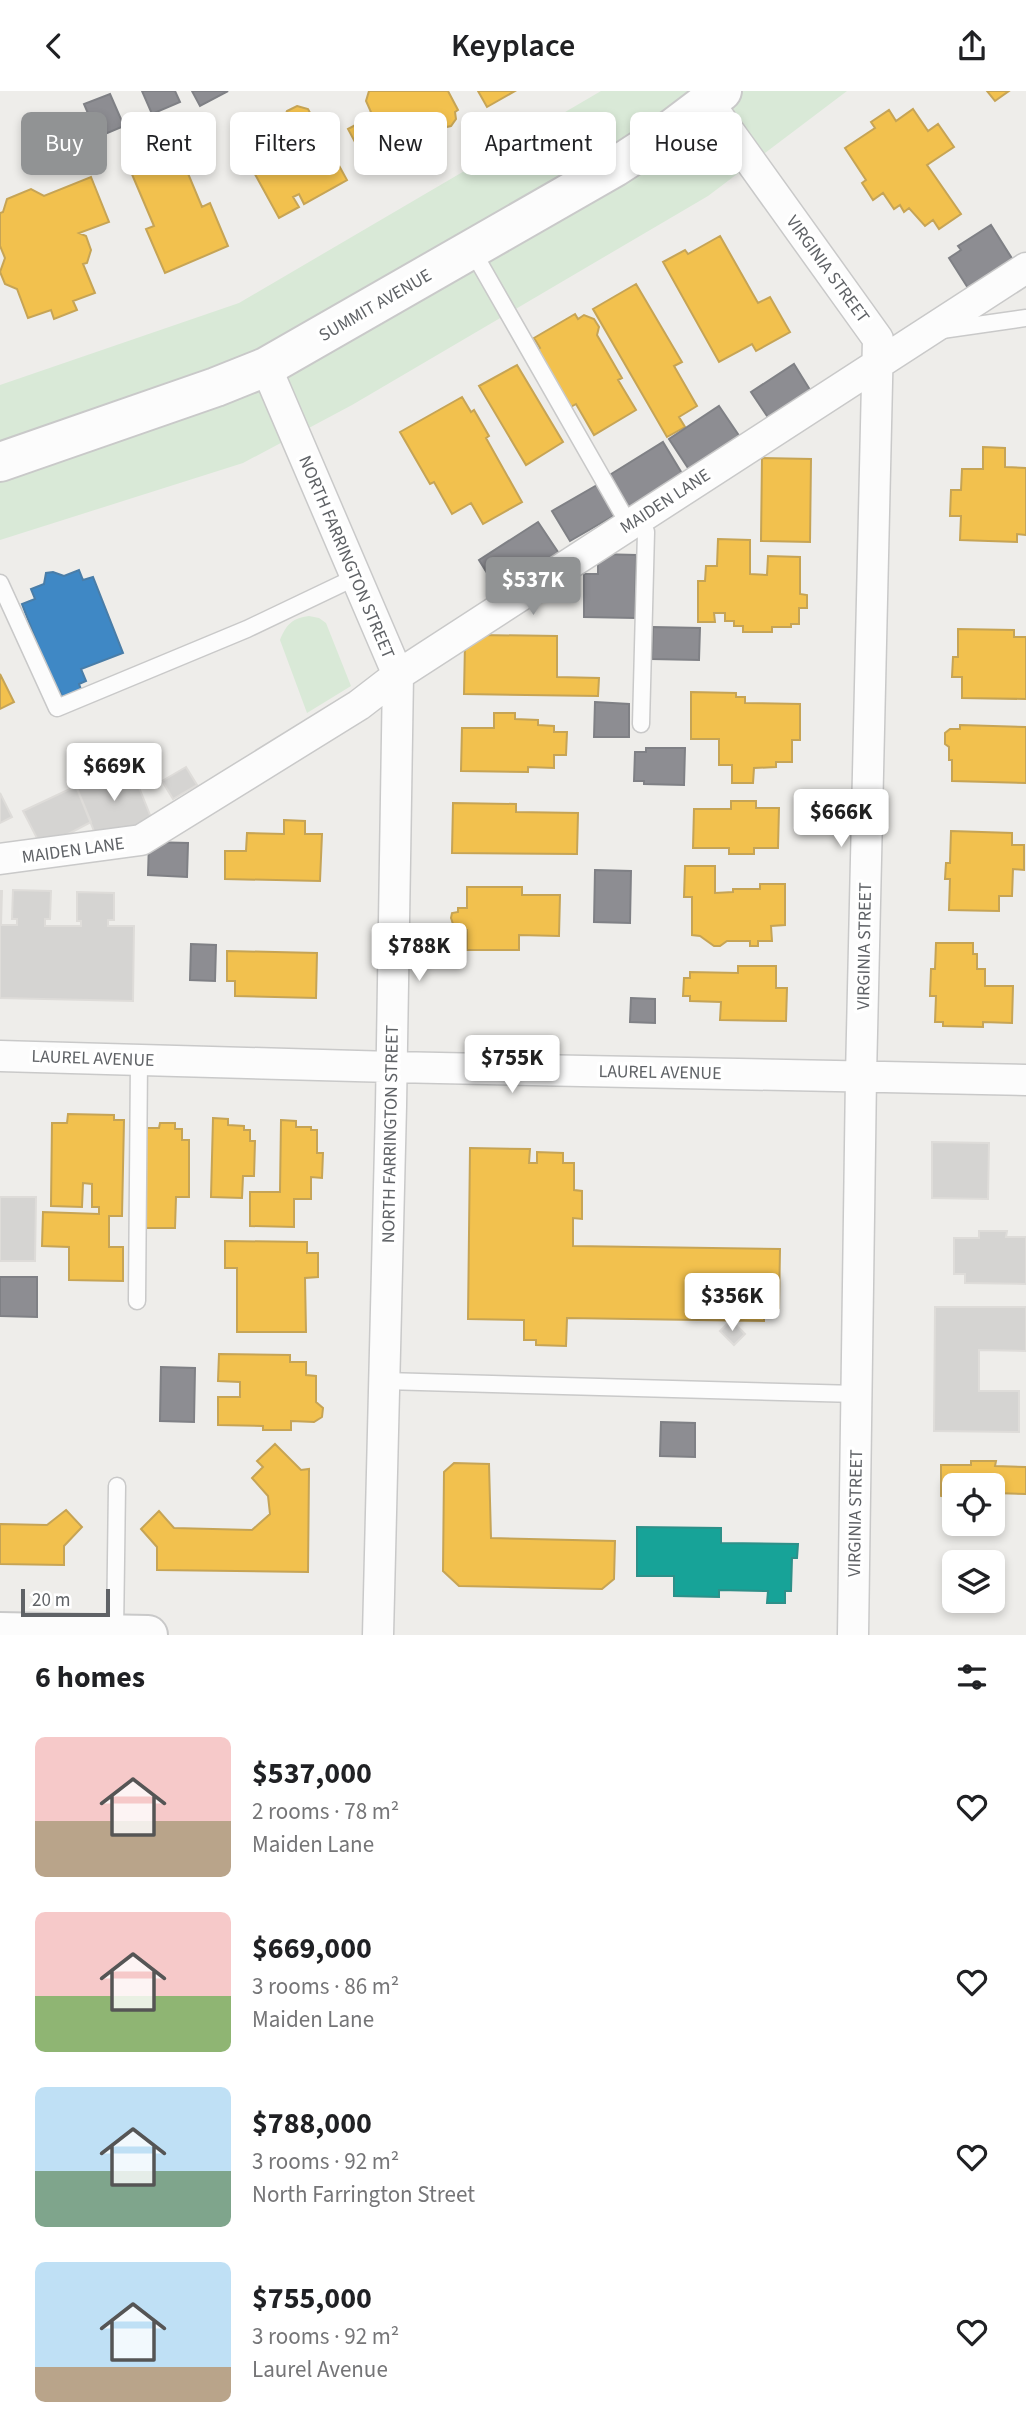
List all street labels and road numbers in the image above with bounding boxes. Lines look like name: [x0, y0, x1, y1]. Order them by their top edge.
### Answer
street label: VIRGINIA STREET: [780, 210, 875, 329]
street label: SUMMIT AVENUE: [314, 263, 436, 348]
street label: NORTH FARRINGTON STREET: [292, 452, 401, 663]
street label: MAIDEN LANE: [615, 463, 715, 540]
street label: MAIDEN LANE: [20, 831, 126, 870]
street label: VIRGINIA STREET: [851, 882, 878, 1010]
street label: NORTH FARRINGTON STREET: [376, 1024, 405, 1243]
street label: LAUREL AVENUE: [31, 1044, 155, 1073]
street label: LAUREL AVENUE: [598, 1059, 722, 1086]
street label: VIRGINIA STREET: [842, 1449, 869, 1577]

